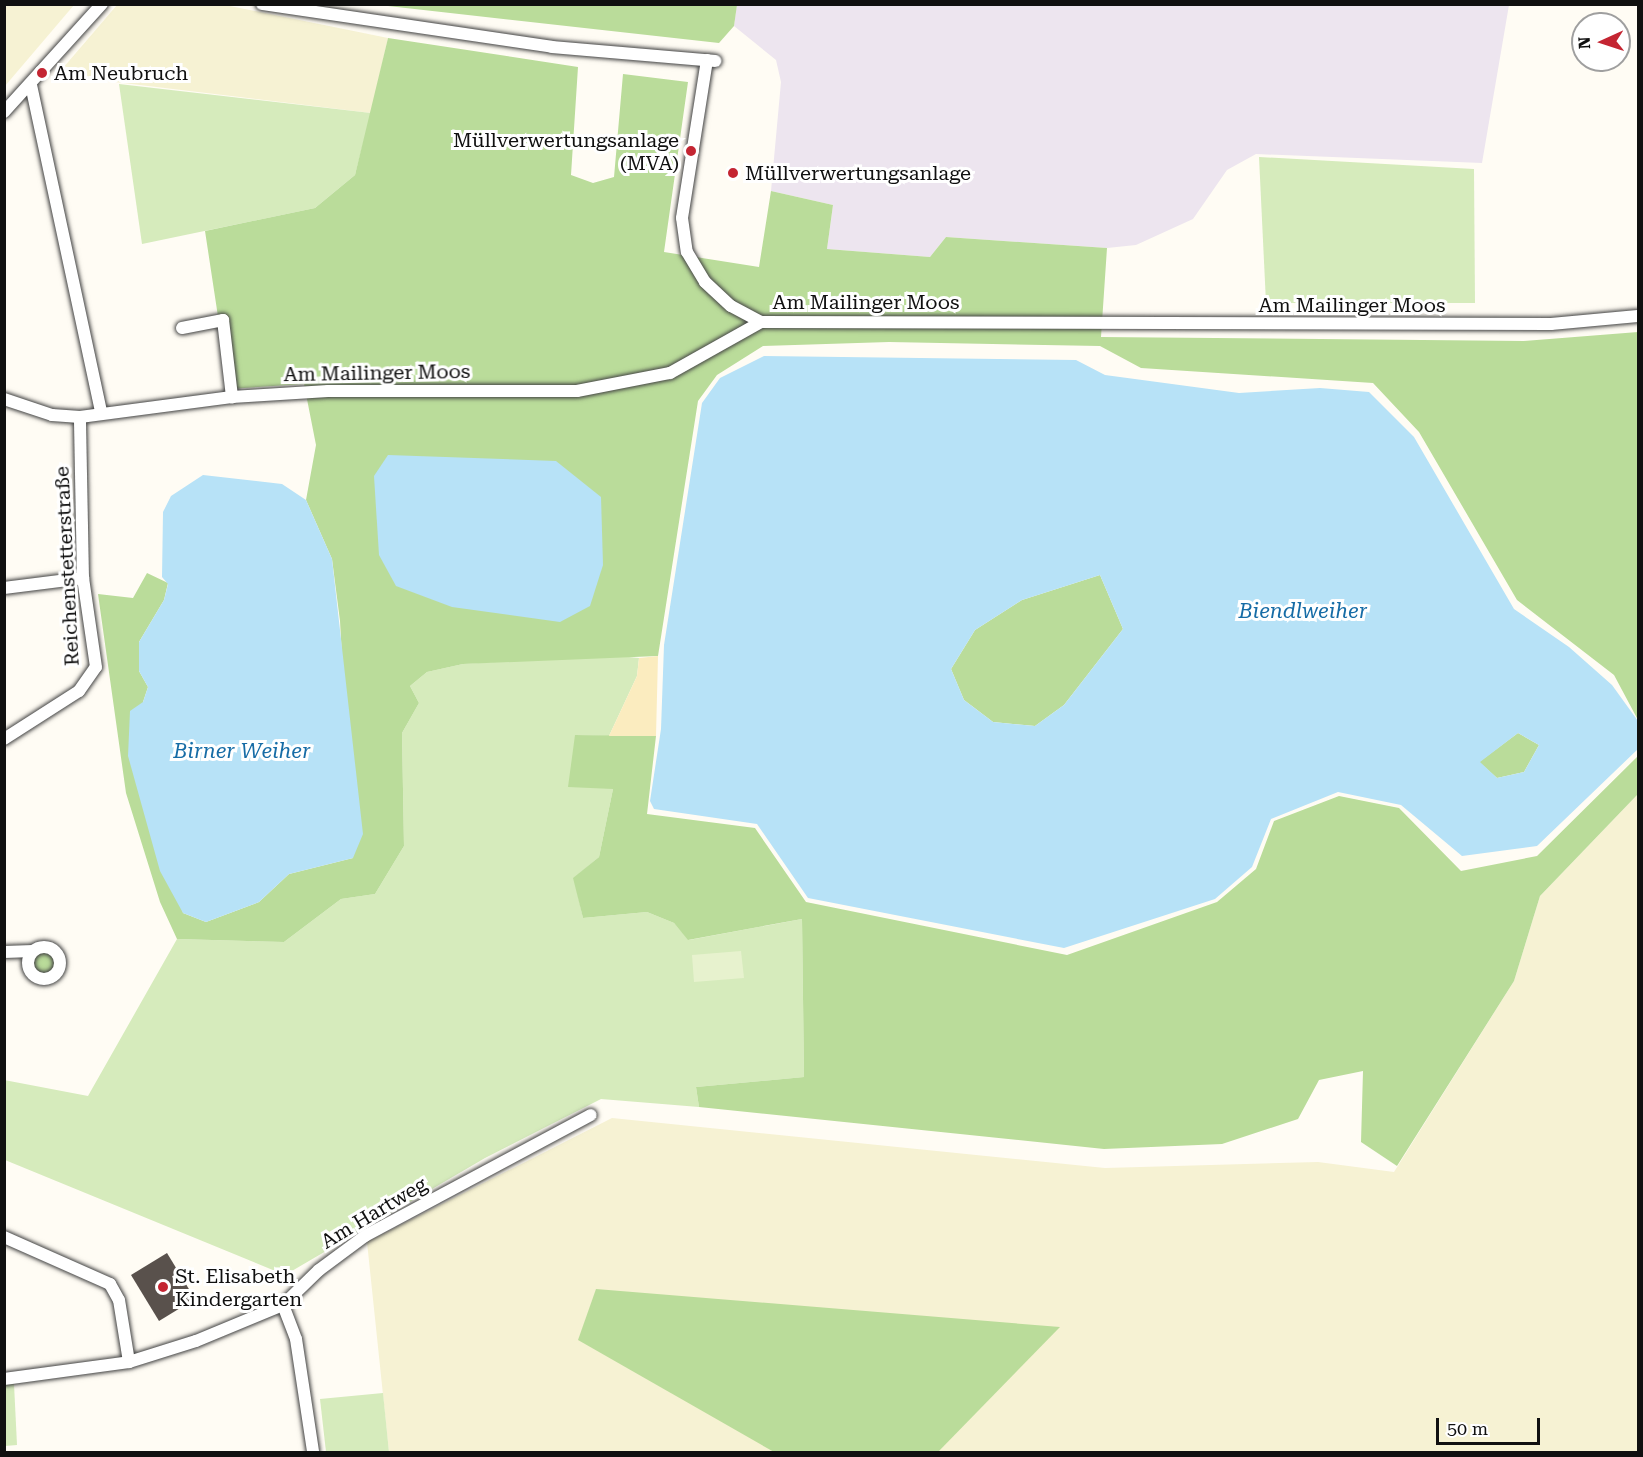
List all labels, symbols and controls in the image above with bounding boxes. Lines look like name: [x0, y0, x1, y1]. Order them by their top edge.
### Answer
north arrow: [1571, 12, 1631, 72]
text: N: [1575, 36, 1594, 50]
place label: Am Neubruch: [54, 61, 188, 85]
marker: Am Neubruch: [35, 66, 49, 80]
place label: Müllverwertungsanlage (MVA): [453, 128, 679, 175]
marker: Müllverwertungsanlage (MVA): [684, 144, 698, 158]
place label: Müllverwertungsanlage: [745, 161, 971, 185]
marker: Müllverwertungsanlage: [726, 166, 740, 180]
street label: Am Mailinger Moos: [773, 290, 959, 314]
street label: Am Mailinger Moos: [1259, 293, 1445, 317]
street label: Am Mailinger Moos: [283, 359, 471, 387]
street label: Reichenstetterstraße: [50, 465, 84, 667]
water label: Biendlweiher: [1238, 598, 1368, 624]
water label: Birner Weiher: [173, 738, 311, 764]
street label: Am Hartweg: [317, 1172, 431, 1254]
place label: St. Elisabeth Kindergarten: [175, 1264, 302, 1311]
marker: St. Elisabeth Kindergarten: [156, 1280, 170, 1294]
scale bar: [1439, 1406, 1542, 1444]
text: 50 m: [1447, 1418, 1488, 1439]

